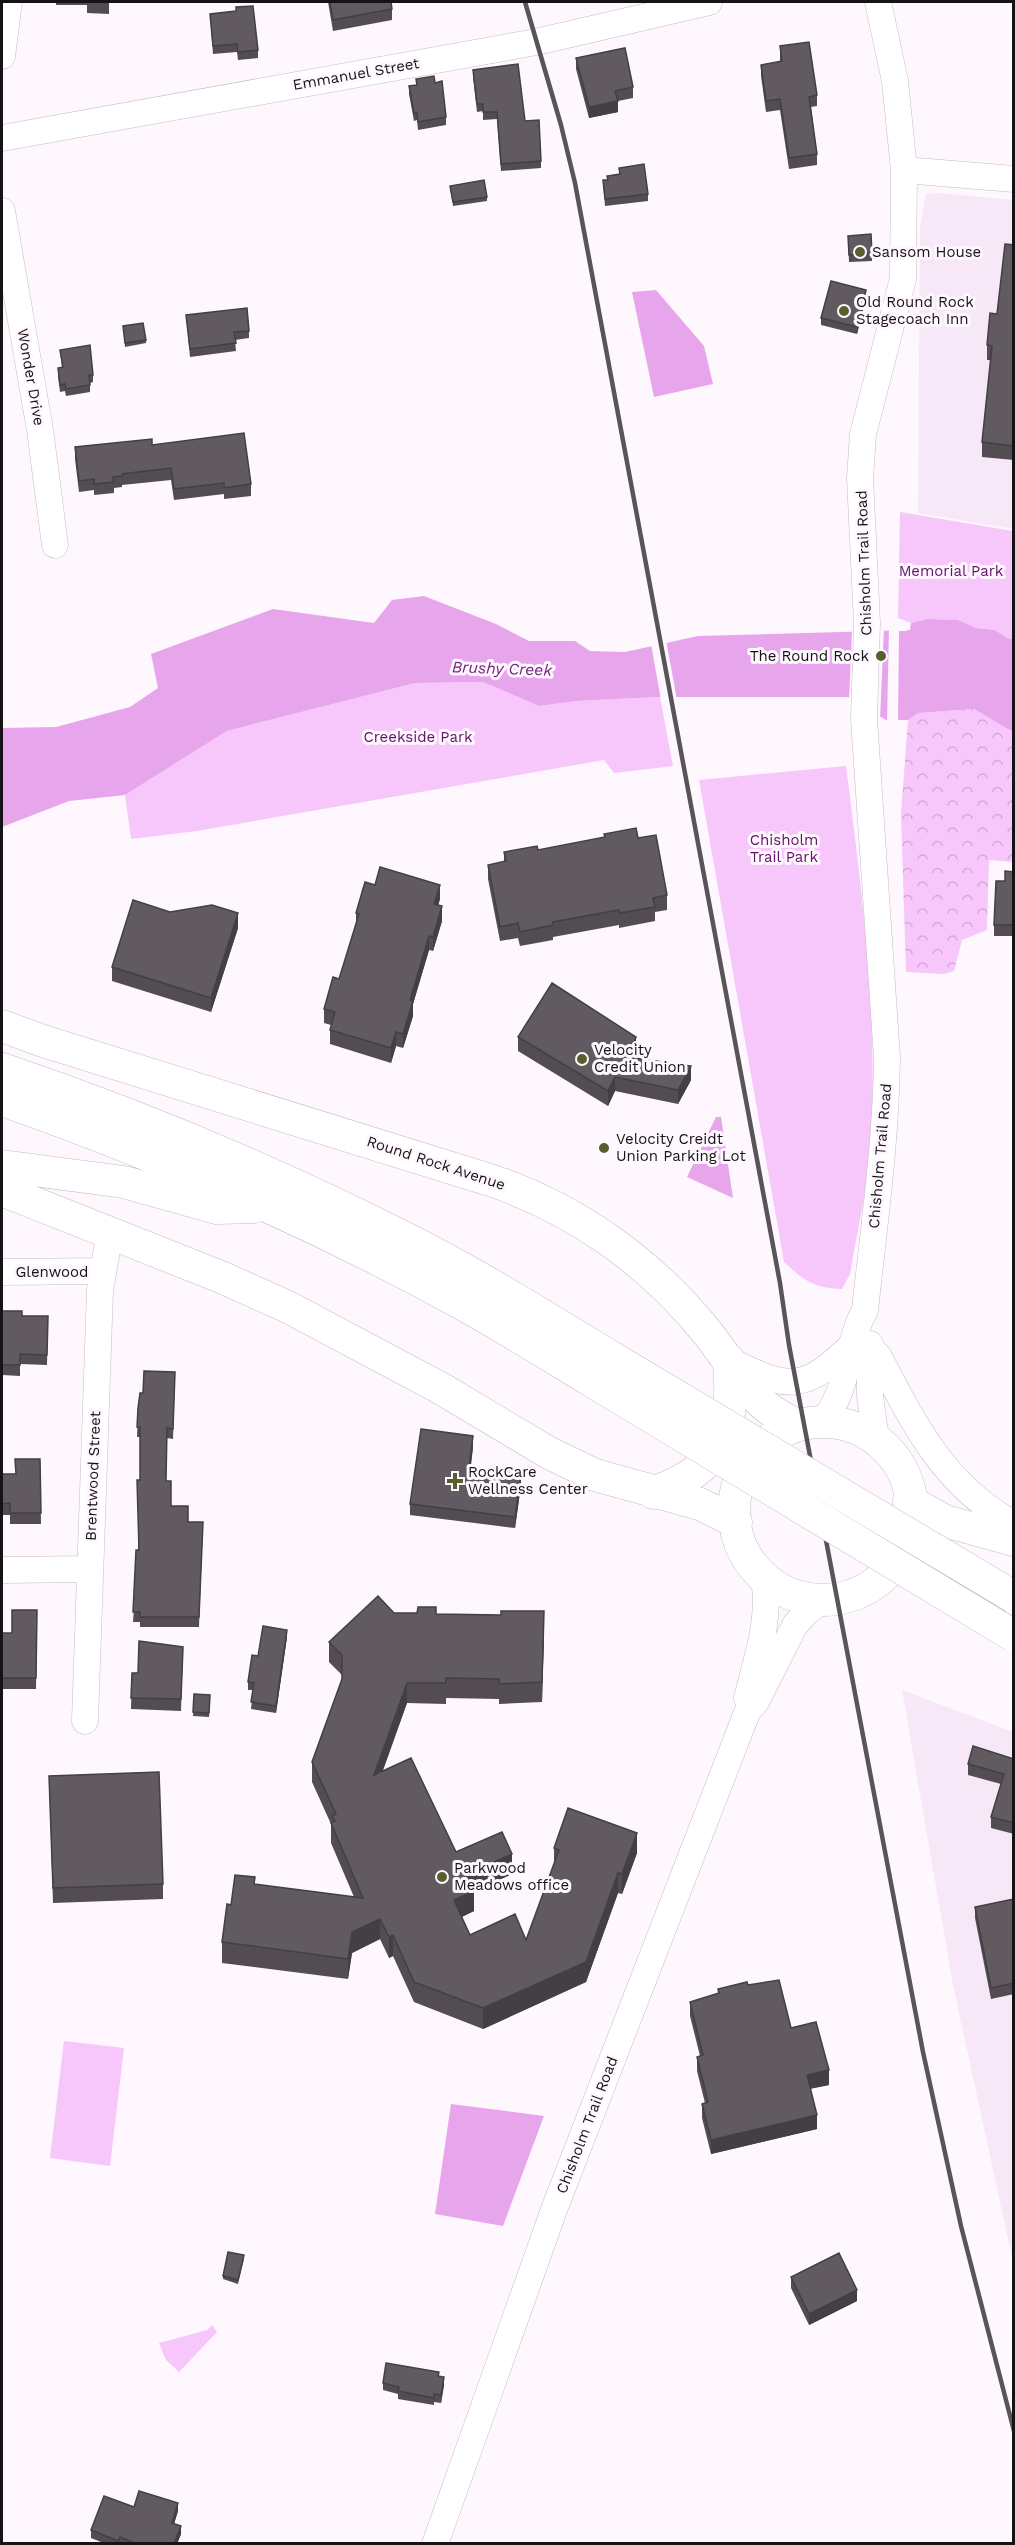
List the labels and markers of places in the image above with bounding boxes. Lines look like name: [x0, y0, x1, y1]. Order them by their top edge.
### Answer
place label: Sansom House: [872, 243, 981, 261]
marker: Sansom House: [853, 245, 867, 259]
place label: Old Round Rock Stagecoach Inn: [856, 293, 974, 328]
marker: Old Round Rock Stagecoach Inn: [837, 304, 851, 318]
place label: The Round Rock: [750, 647, 869, 665]
marker: The Round Rock: [874, 649, 888, 663]
place label: Velocity Credit Union: [594, 1041, 686, 1076]
marker: Velocity Credit Union: [575, 1052, 589, 1066]
place label: Velocity Creidt Union Parking Lot: [616, 1130, 746, 1165]
marker: Velocity Creidt Union Parking Lot: [597, 1141, 611, 1155]
place label: RockCare Wellness Center: [468, 1463, 588, 1498]
marker: RockCare Wellness Center: [446, 1472, 464, 1490]
place label: Parkwood Meadows office: [454, 1859, 569, 1894]
marker: Parkwood Meadows office: [435, 1870, 449, 1884]

